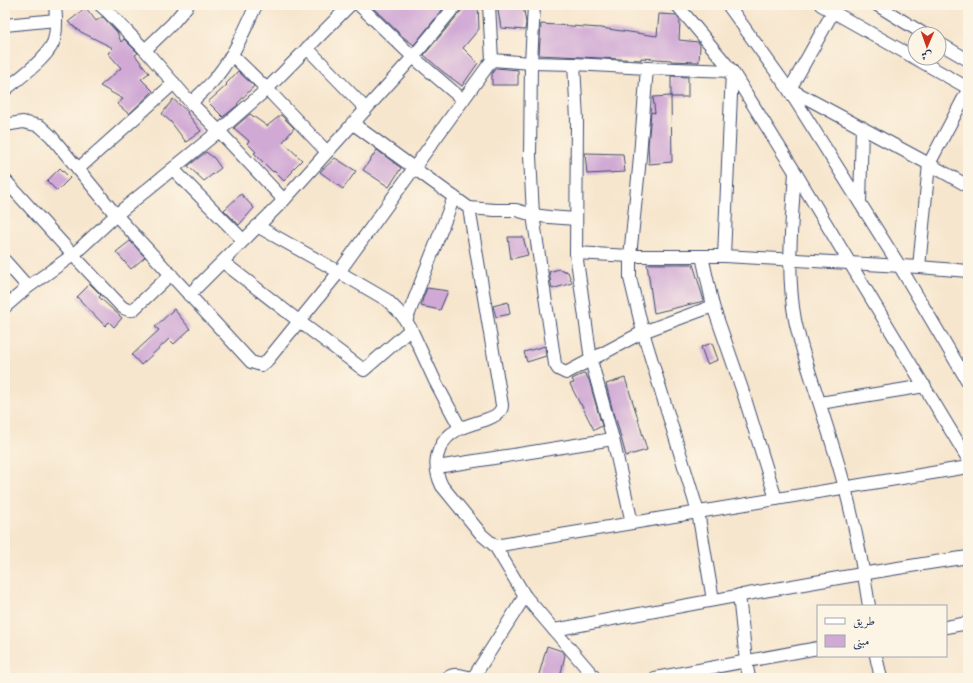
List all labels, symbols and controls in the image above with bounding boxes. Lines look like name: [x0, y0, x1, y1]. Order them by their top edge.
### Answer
north arrow: [907, 26, 947, 66]
text: ش: [921, 48, 932, 64]
legend: [817, 605, 947, 657]
text: طريق: [853, 612, 875, 629]
text: مبنى: [853, 632, 869, 650]

